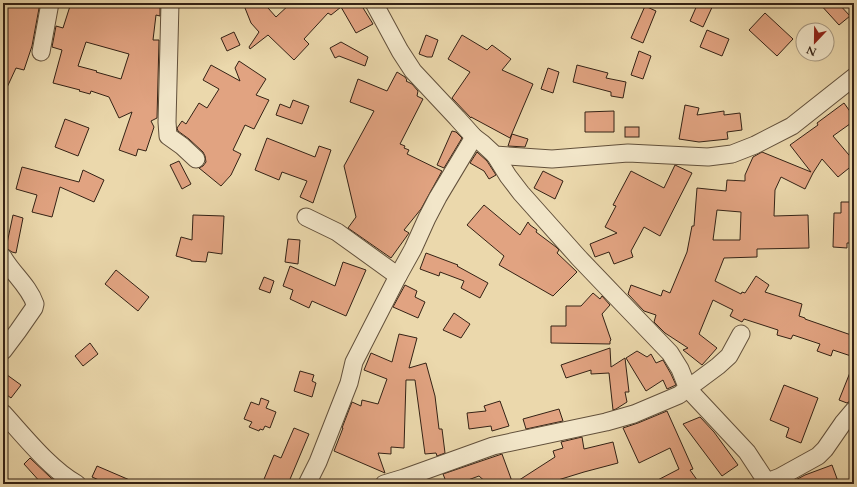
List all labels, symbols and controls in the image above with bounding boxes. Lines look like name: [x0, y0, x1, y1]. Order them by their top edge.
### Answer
north arrow: [795, 22, 835, 62]
text: N: [804, 42, 819, 60]

